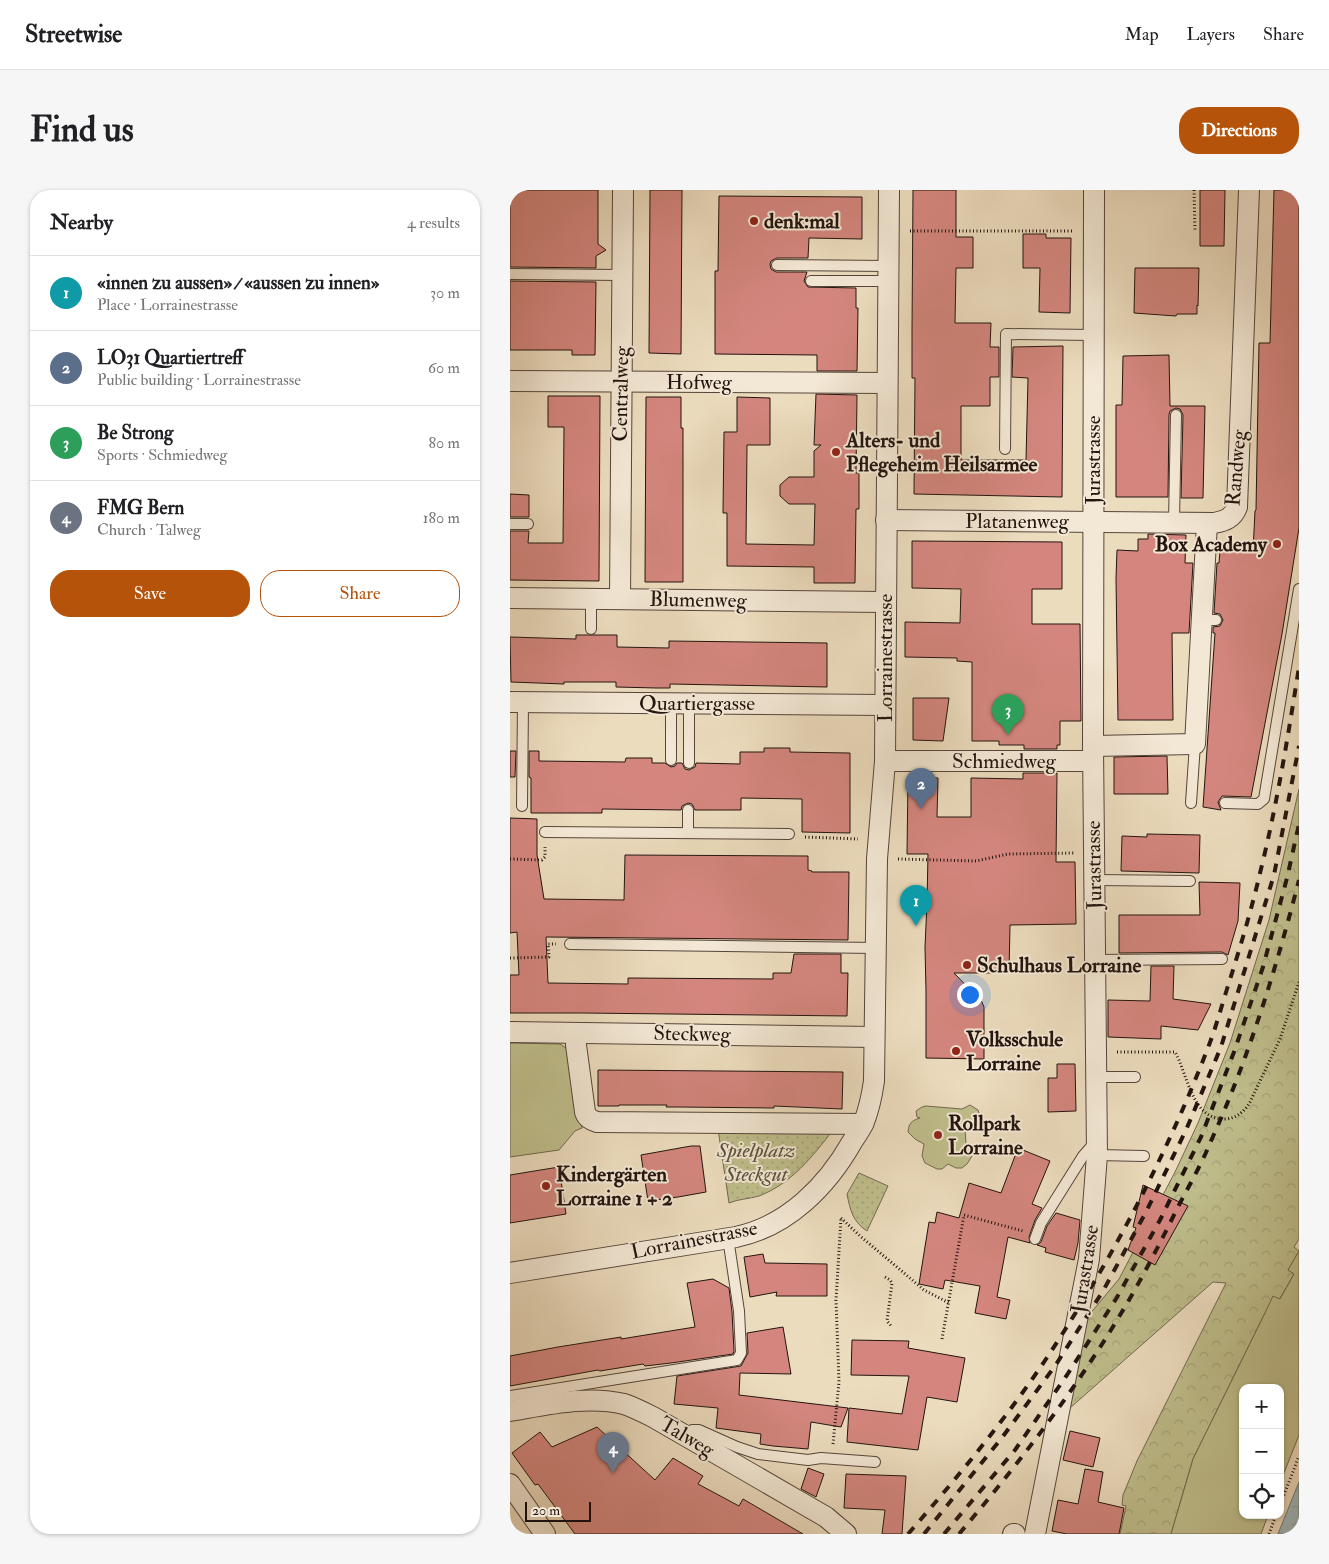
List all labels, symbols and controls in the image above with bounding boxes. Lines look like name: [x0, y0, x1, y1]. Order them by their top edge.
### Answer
text: Streetwise: [25, 19, 122, 50]
text: Map: [1125, 23, 1159, 46]
text: Layers: [1187, 23, 1235, 46]
text: Share: [1263, 23, 1304, 46]
button: Directions: [1179, 107, 1299, 154]
text: Find us: [30, 108, 134, 152]
place label: denk:mal: [764, 208, 840, 235]
text: Nearby: [50, 209, 113, 236]
text: 4 results: [407, 213, 460, 233]
marker: denk:mal: [748, 215, 760, 227]
text: «innen zu aussen» ⁄ «aussen zu innen»: [97, 271, 380, 295]
text: 1: [63, 283, 69, 303]
text: 30 m: [430, 283, 460, 303]
text: Place · Lorrainestrasse: [97, 295, 238, 315]
street label: Centralweg: [607, 345, 635, 442]
text: LO31 Quartiertreff: [97, 346, 243, 370]
text: 2: [62, 358, 70, 378]
text: 60 m: [428, 358, 460, 378]
street label: Hofweg: [666, 369, 733, 396]
text: Public building · Lorrainestrasse: [97, 370, 301, 390]
street label: Jurastrasse: [1080, 415, 1107, 506]
text: Be Strong: [97, 421, 173, 445]
place label: Alters- und Pflegeheim Heilsarmee: [845, 427, 1038, 478]
street label: Randweg: [1219, 428, 1253, 507]
text: 3: [63, 433, 69, 453]
text: 80 m: [429, 433, 460, 453]
text: Sports · Schmiedweg: [97, 445, 227, 465]
marker: Alters- und Pflegeheim Heilsarmee: [830, 446, 842, 458]
text: FMG Bern: [97, 496, 184, 520]
text: 4: [62, 508, 70, 528]
text: 180 m: [423, 508, 460, 528]
street label: Platanenweg: [965, 508, 1070, 535]
text: Church · Talweg: [97, 520, 201, 540]
place label: Box Academy: [1155, 531, 1268, 558]
marker: Box Academy: [1271, 538, 1283, 550]
button: Save: [50, 570, 250, 617]
button: Share: [260, 570, 460, 617]
street label: Blumenweg: [649, 586, 748, 614]
street label: Lorrainestrasse: [872, 594, 899, 722]
street label: Quartiergasse: [639, 690, 755, 717]
pin: 3: [992, 694, 1024, 735]
street label: Schmiedweg: [952, 748, 1057, 775]
pin: 2: [905, 768, 937, 809]
street label: Jurastrasse: [1080, 820, 1108, 911]
pin: 1: [900, 885, 932, 926]
place label: Schulhaus Lorraine: [977, 952, 1142, 979]
marker: Schulhaus Lorraine: [961, 959, 973, 971]
your location: [957, 982, 983, 1008]
street label: Steckweg: [653, 1020, 732, 1048]
place label: Volksschule Lorraine: [965, 1026, 1063, 1077]
marker: Volksschule Lorraine: [950, 1045, 962, 1057]
place label: Rollpark Lorraine: [948, 1110, 1023, 1161]
marker: Rollpark Lorraine: [932, 1129, 944, 1141]
park label: Spielplatz Steckgut: [716, 1137, 795, 1188]
place label: Kindergärten Lorraine 1 + 2: [556, 1161, 673, 1212]
marker: Kindergärten Lorraine 1 + 2: [540, 1180, 552, 1192]
street label: Lorrainestrasse: [628, 1214, 760, 1266]
street label: Jurastrasse: [1065, 1223, 1105, 1316]
map controls: [1239, 1384, 1284, 1519]
button: +: [1239, 1384, 1284, 1429]
street label: Talweg: [655, 1411, 720, 1464]
button: −: [1239, 1429, 1284, 1474]
pin: 4: [597, 1432, 629, 1473]
button: locate: [1239, 1474, 1284, 1519]
scale bar: [525, 1499, 591, 1522]
text: 20 m: [532, 1502, 560, 1519]

